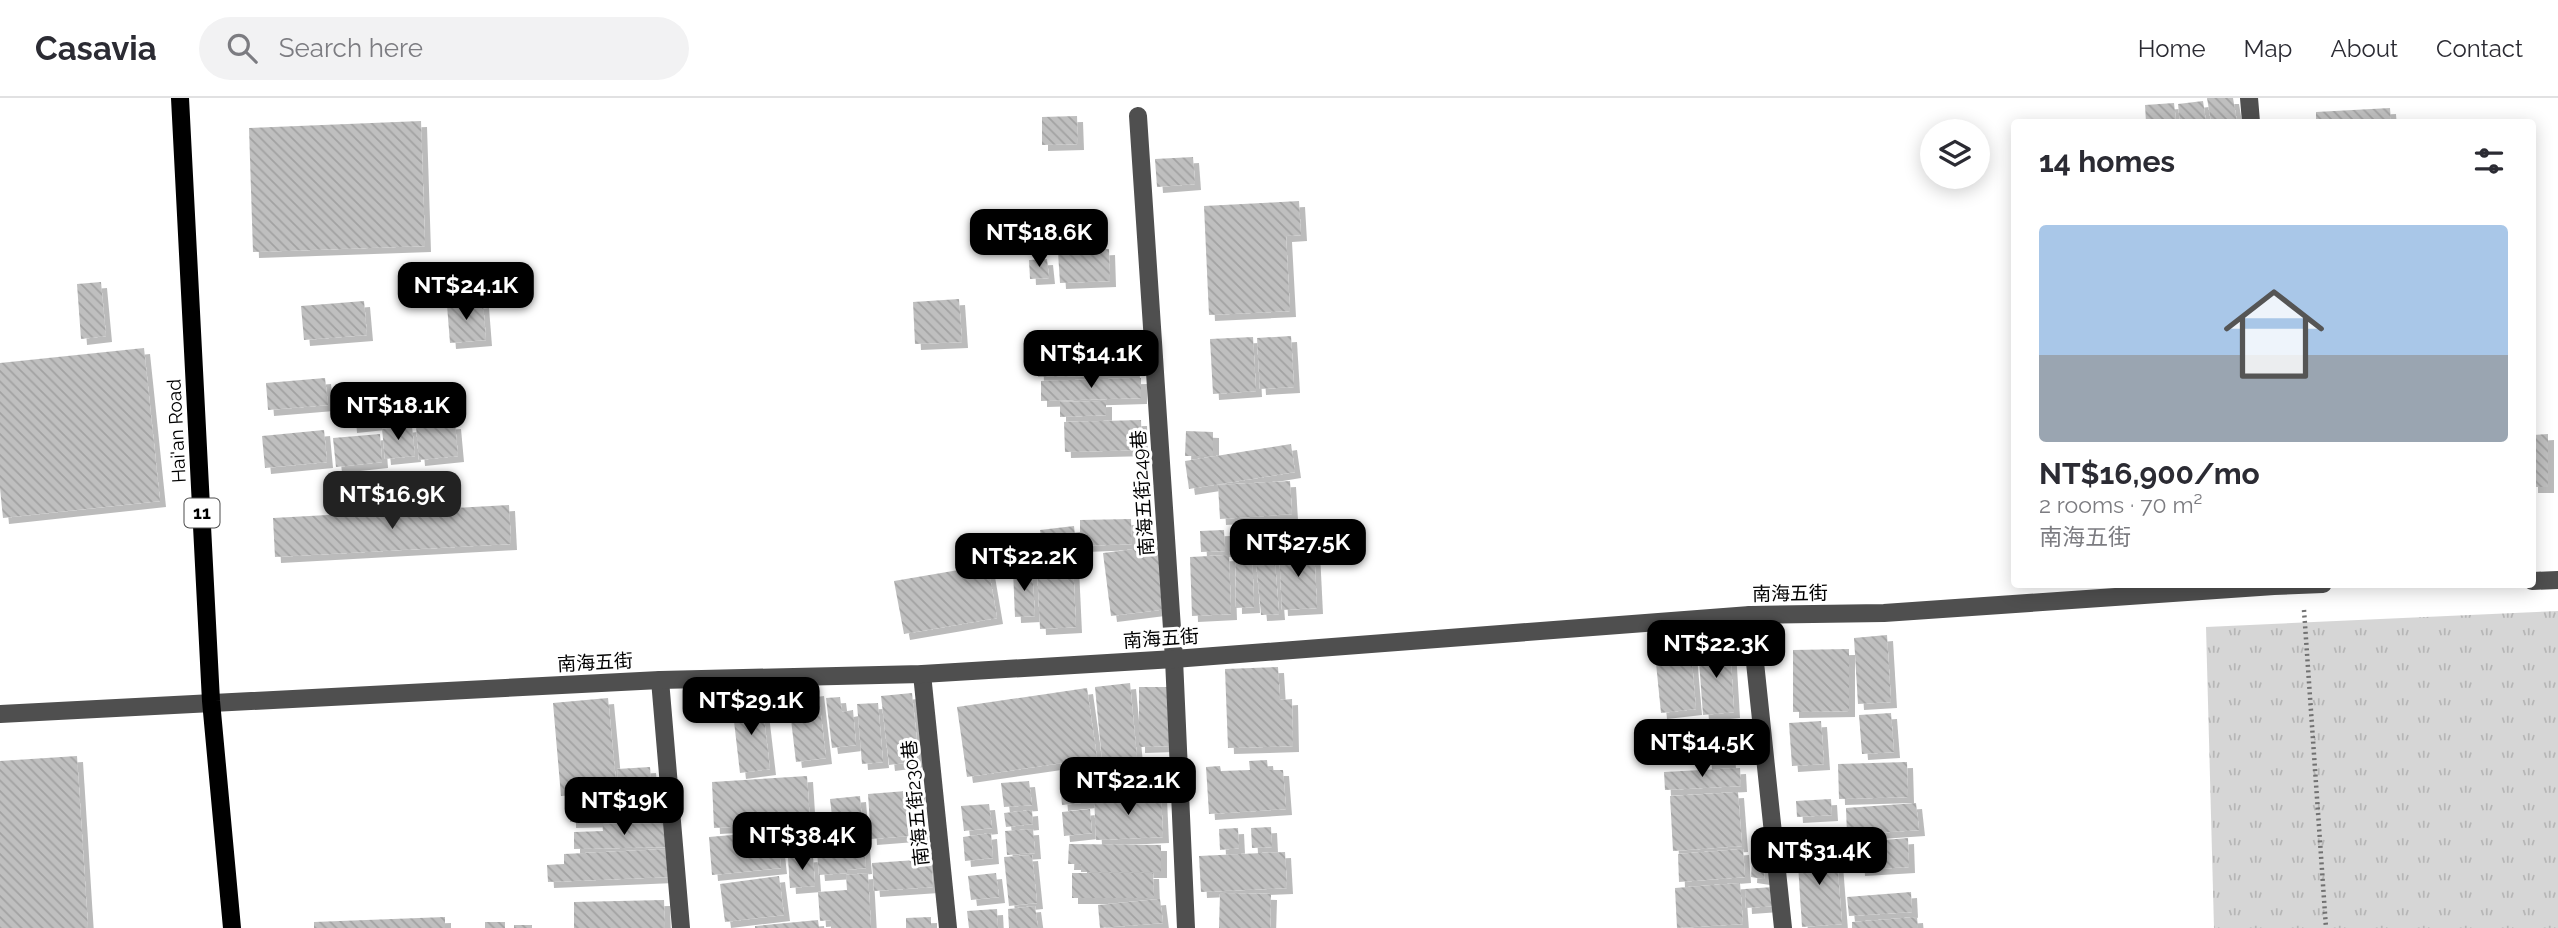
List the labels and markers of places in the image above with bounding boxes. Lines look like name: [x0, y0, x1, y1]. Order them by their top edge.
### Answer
pin: NT$18.6K: [967, 209, 1111, 269]
pin: NT$24.1K: [394, 262, 538, 322]
pin: NT$14.1K: [1019, 330, 1163, 390]
pin: NT$18.1K: [326, 382, 470, 442]
pin: NT$16.9K: [320, 472, 464, 531]
pin: NT$27.5K: [1226, 519, 1370, 579]
pin: NT$22.2K: [952, 533, 1096, 593]
pin: NT$22.3K: [1644, 620, 1788, 680]
pin: NT$29.1K: [679, 678, 823, 737]
pin: NT$14.5K: [1630, 720, 1774, 779]
pin: NT$22.1K: [1056, 758, 1200, 817]
pin: NT$19K: [567, 778, 681, 837]
pin: NT$38.4K: [730, 812, 874, 872]
pin: NT$31.4K: [1747, 828, 1891, 887]

